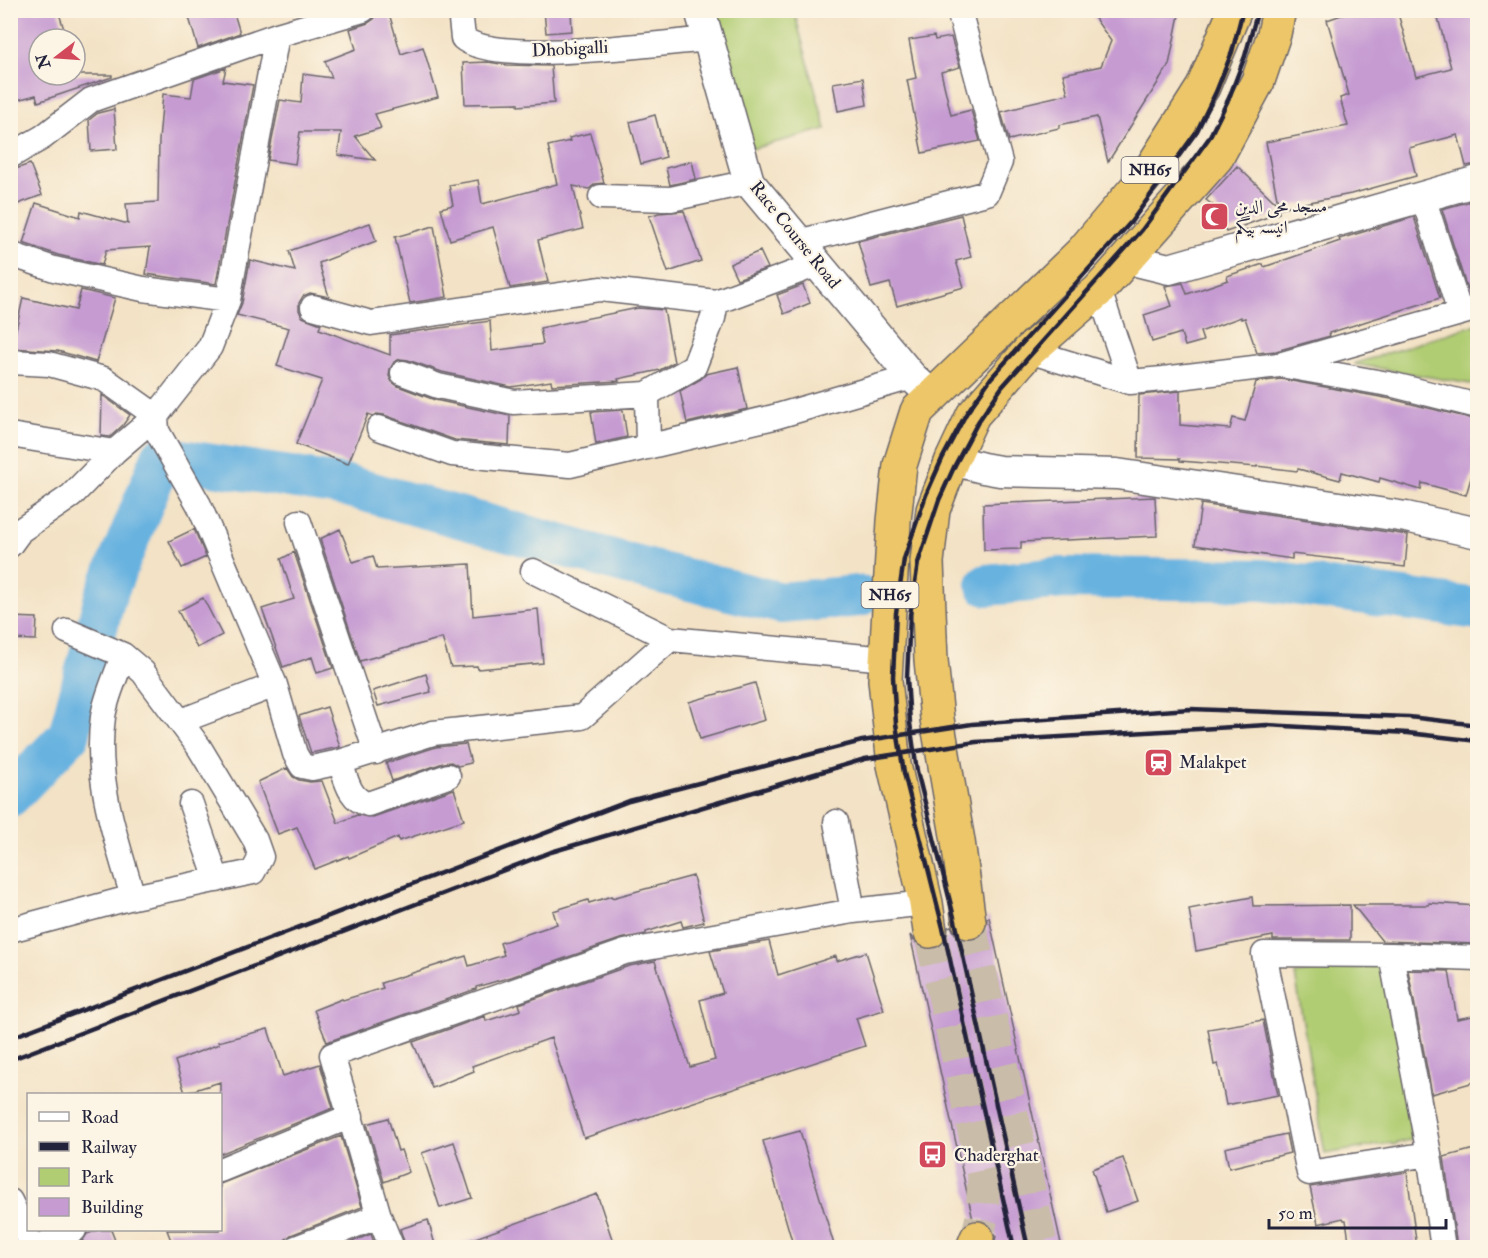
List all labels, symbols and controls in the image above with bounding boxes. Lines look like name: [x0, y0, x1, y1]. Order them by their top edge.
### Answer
north arrow: [27, 27, 87, 87]
street label: Dhobigalli: [531, 36, 609, 62]
text: N: [32, 51, 56, 72]
road number: NH65: [1122, 157, 1178, 183]
street label: Race Course Road: [745, 177, 846, 294]
place label: مسجد محی الدین انیسہ بیگم: [1235, 195, 1327, 244]
mosque icon: مسجد محی الدین انیسہ بیگم: [1198, 200, 1230, 232]
road number: NH65: [862, 582, 918, 608]
station icon: Malakpet: [1142, 746, 1174, 778]
place label: Malakpet: [1179, 751, 1247, 774]
legend: [27, 1093, 222, 1231]
text: Road: [81, 1106, 119, 1129]
text: Railway: [81, 1136, 138, 1159]
bus stop icon: Chaderghat: [917, 1139, 949, 1171]
place label: Chaderghat: [954, 1144, 1039, 1167]
text: Park: [81, 1166, 114, 1189]
scale bar: [1269, 1192, 1446, 1230]
text: Building: [81, 1196, 144, 1219]
text: 50 m: [1278, 1202, 1313, 1225]

